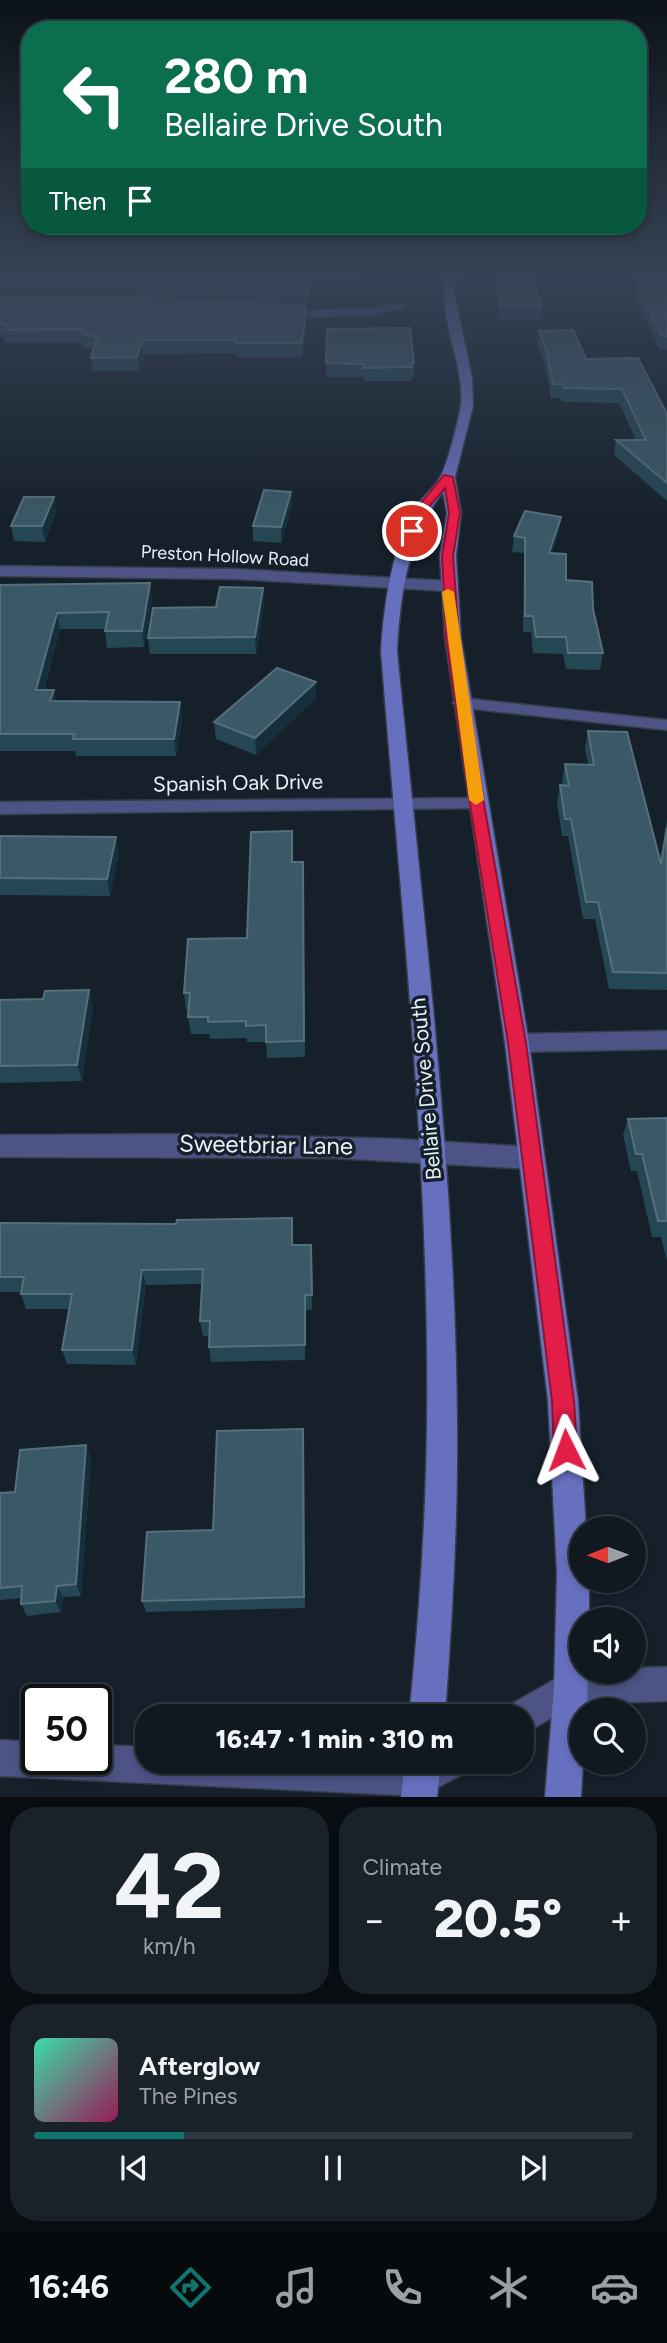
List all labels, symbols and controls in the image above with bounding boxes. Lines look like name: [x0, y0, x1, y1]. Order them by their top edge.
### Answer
text: 280 m: [164, 46, 309, 105]
icon: left: [49, 49, 140, 140]
text: Bellaire Drive South: [164, 106, 443, 144]
icon: arrive: [121, 182, 159, 220]
text: Then: [49, 185, 107, 217]
pin: [382, 501, 442, 561]
icon: arrive: [393, 512, 431, 550]
street label: Preston Hollow Road: [140, 541, 310, 571]
street label: Spanish Oak Drive: [153, 769, 323, 796]
street label: Bellaire Drive South: [405, 997, 446, 1181]
street label: Sweetbriar Lane: [179, 1128, 353, 1161]
position arrow: [529, 1413, 603, 1487]
north arrow: [569, 1516, 646, 1592]
map controls: [569, 1516, 646, 1775]
button: sound: [569, 1607, 646, 1684]
speed limit sign: 50: [21, 1684, 112, 1775]
button: search: [569, 1698, 646, 1775]
text: 16:47 · 1 min · 310 m: [216, 1723, 453, 1755]
text: 42: [114, 1832, 224, 1941]
text: Climate: [363, 1853, 442, 1881]
text: 20.5°: [433, 1888, 562, 1950]
text: −: [363, 1897, 386, 1943]
text: +: [609, 1897, 633, 1943]
text: km/h: [143, 1932, 196, 1960]
text: Afterglow: [139, 2050, 261, 2082]
text: The Pines: [139, 2082, 238, 2110]
icon: previous: [115, 2149, 153, 2187]
icon: pause: [314, 2149, 352, 2187]
icon: next: [514, 2149, 552, 2187]
icon: directions: [166, 2263, 215, 2312]
icon: music: [272, 2263, 321, 2312]
icon: phone: [378, 2263, 427, 2312]
icon: climate: [484, 2263, 533, 2312]
icon: car: [590, 2263, 639, 2312]
text: 16:46: [28, 2268, 109, 2306]

